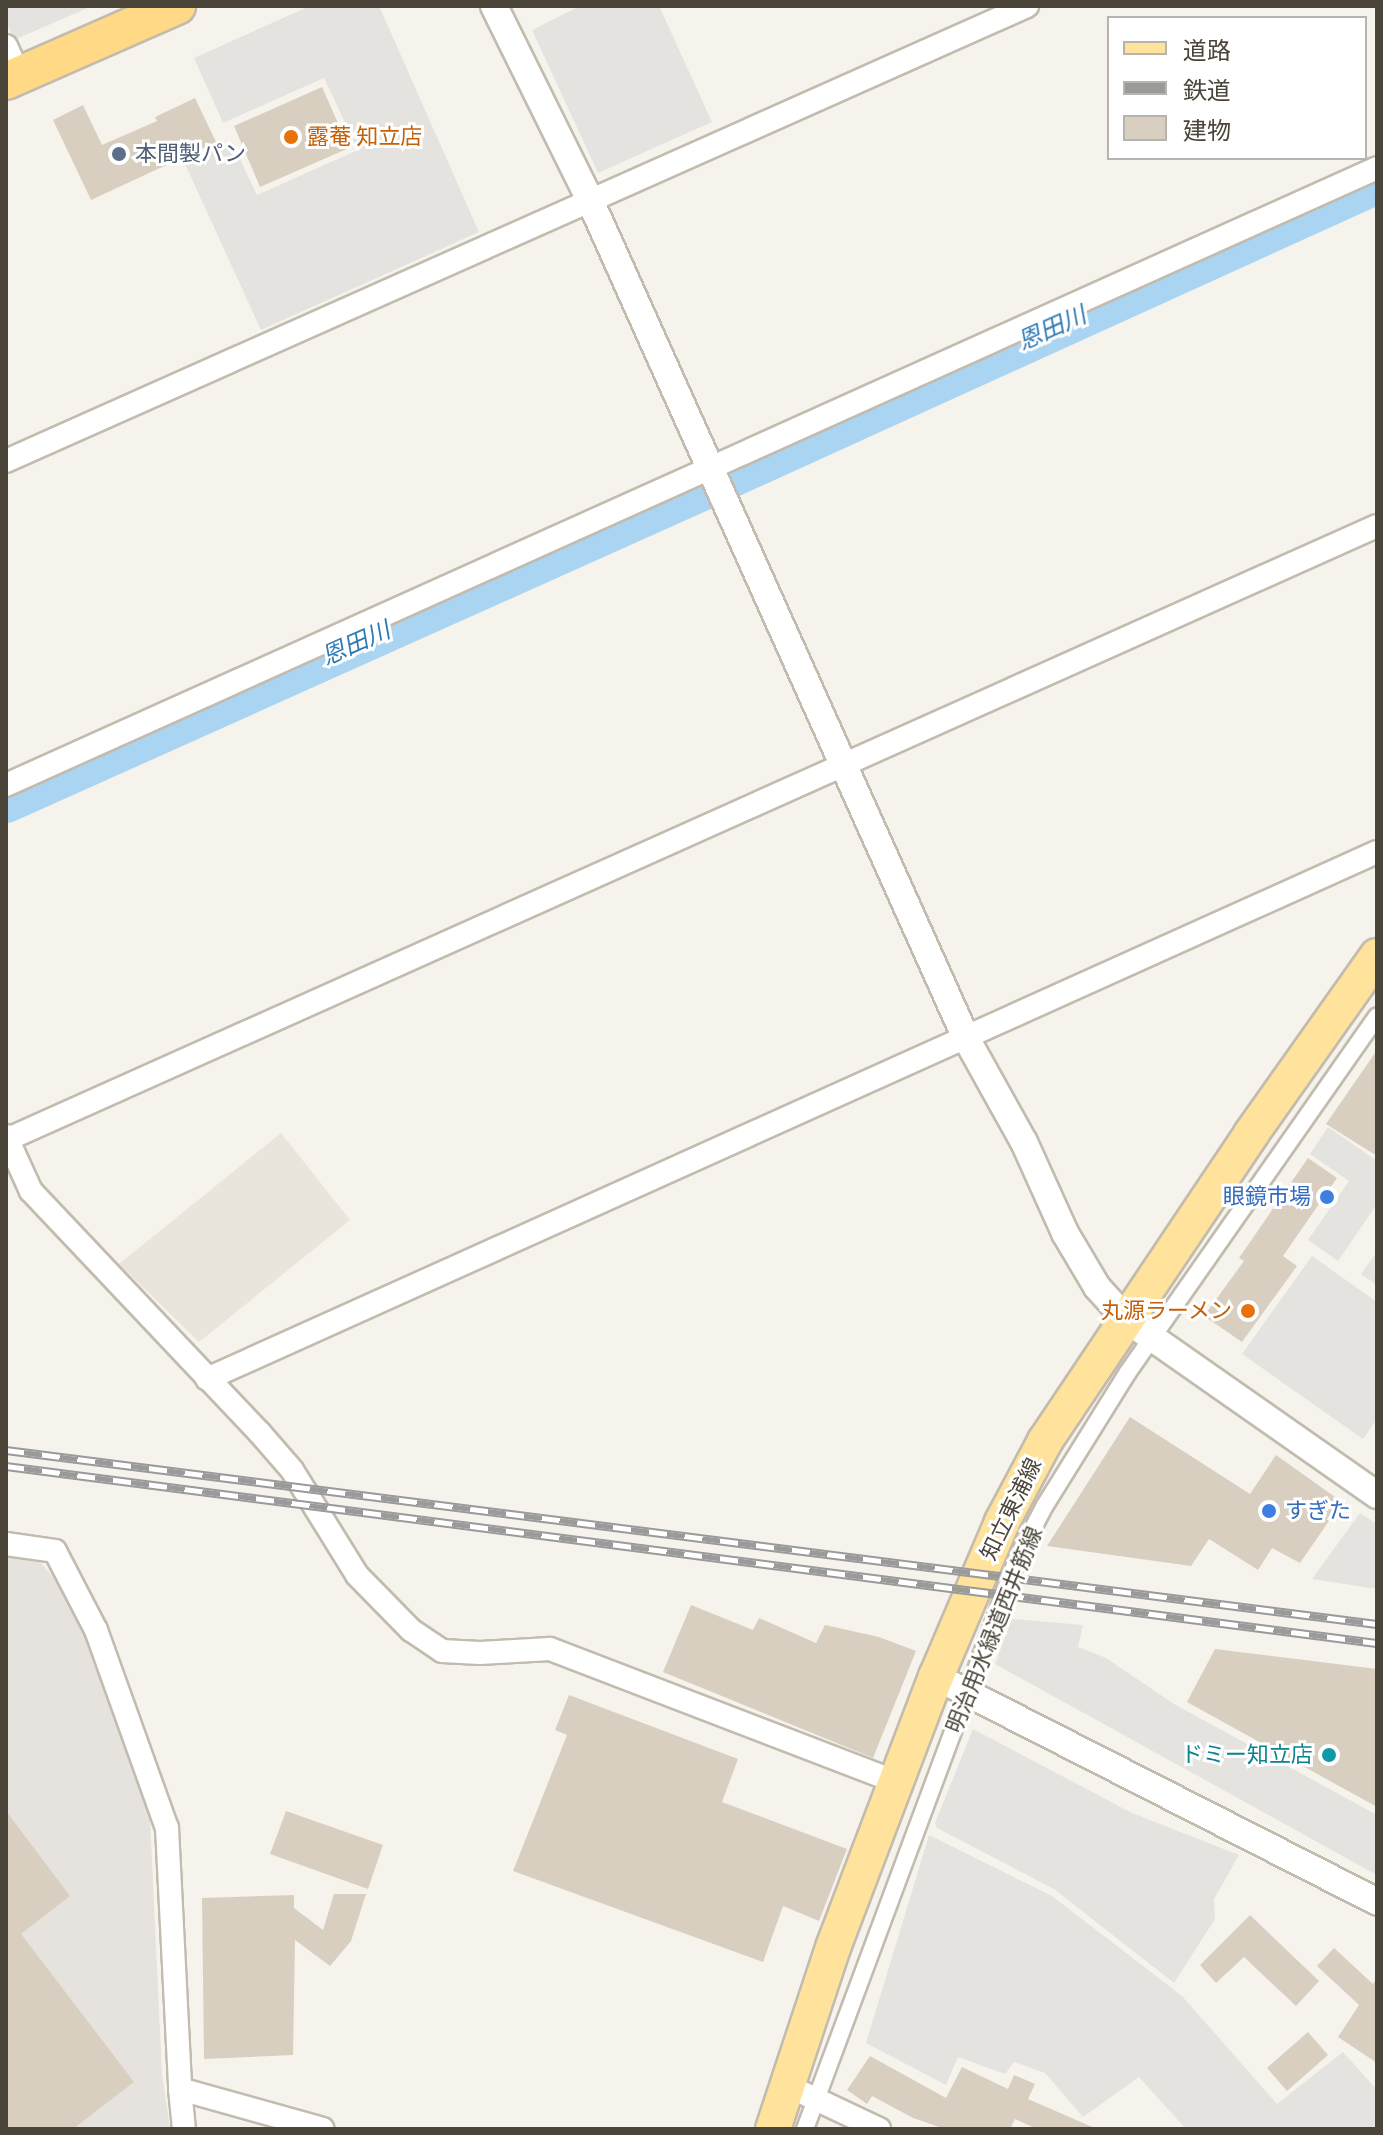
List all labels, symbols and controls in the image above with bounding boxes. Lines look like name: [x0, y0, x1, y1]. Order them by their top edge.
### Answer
legend: [1107, 16, 1367, 160]
text: 道路: [1183, 37, 1231, 65]
text: 鉄道: [1183, 77, 1231, 105]
text: 建物: [1183, 117, 1231, 145]
place label: 露菴 知立店: [307, 124, 422, 150]
marker: 露菴 知立店: [282, 128, 300, 146]
place label: 本間製パン: [135, 141, 245, 167]
marker: 本間製パン: [110, 145, 128, 163]
water label: 恩田川: [1013, 301, 1091, 357]
water label: 恩田川: [317, 616, 395, 672]
place label: 眼鏡市場: [1223, 1184, 1311, 1210]
marker: 眼鏡市場: [1318, 1188, 1336, 1206]
place label: 丸源ラーメン: [1100, 1298, 1232, 1324]
marker: 丸源ラーメン: [1239, 1302, 1257, 1320]
street label: 知立東浦線: [975, 1454, 1047, 1564]
place label: すぎた: [1285, 1498, 1351, 1524]
marker: すぎた: [1260, 1502, 1278, 1520]
street label: 明治用水緑道西井筋線: [941, 1523, 1047, 1737]
place label: ドミー知立店: [1181, 1742, 1313, 1768]
marker: ドミー知立店: [1320, 1746, 1338, 1764]

